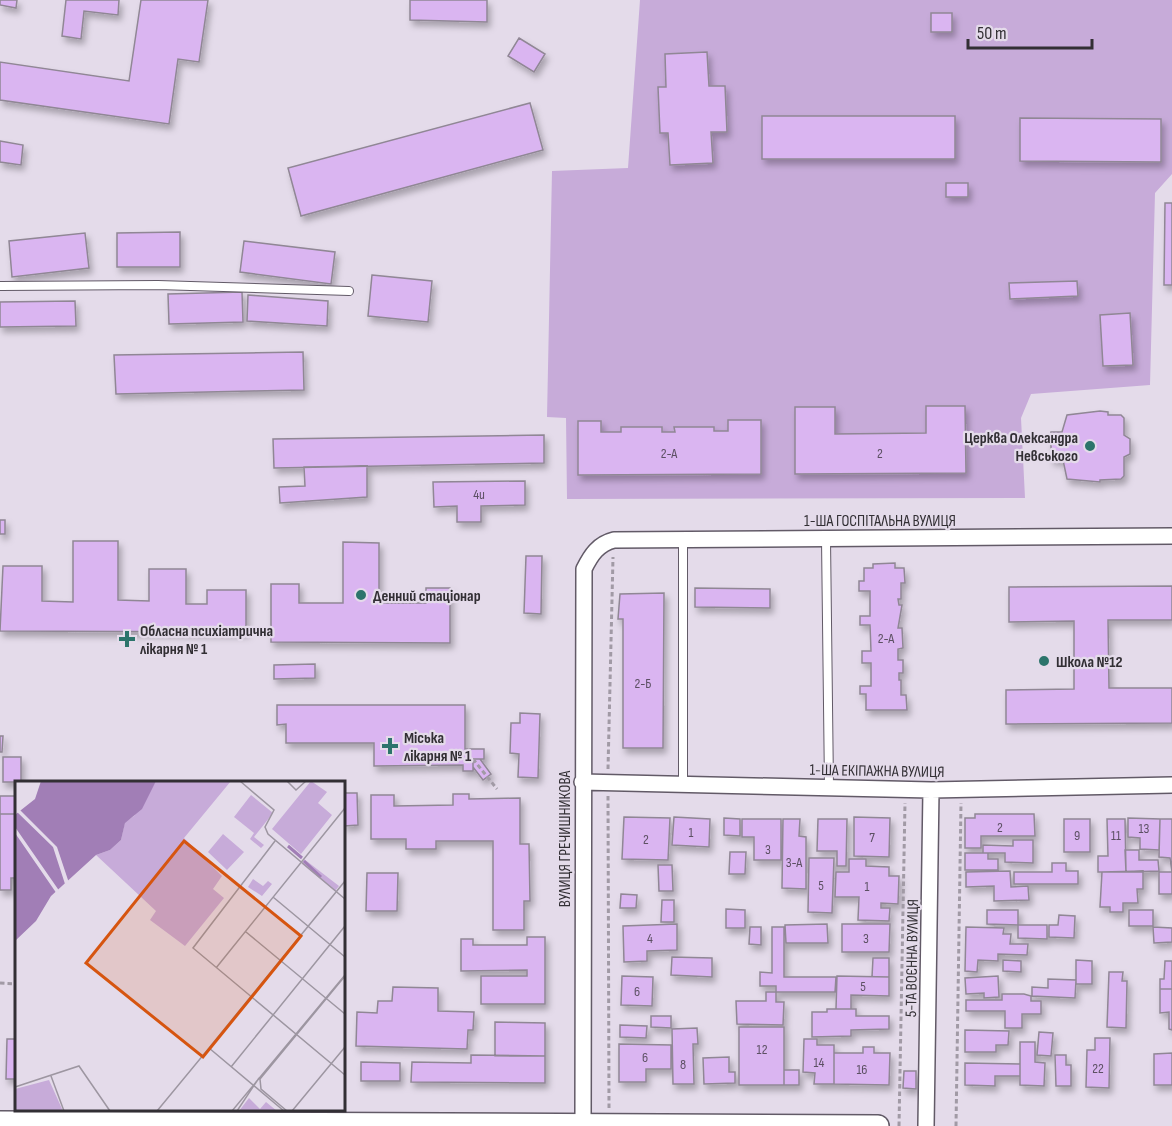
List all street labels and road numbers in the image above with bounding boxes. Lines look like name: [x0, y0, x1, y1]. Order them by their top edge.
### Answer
street label: 1-ША ГОСПІТАЛЬНА ВУЛИЦЯ: [804, 512, 956, 531]
street label: 1-ША ЕКІПАЖНА ВУЛИЦЯ: [809, 761, 945, 782]
street label: ВУЛИЦЯ ГРЕЧИШНИКОВА: [556, 770, 575, 907]
street label: 5-ТА ВОЄННА ВУЛИЦЯ: [902, 899, 923, 1017]

